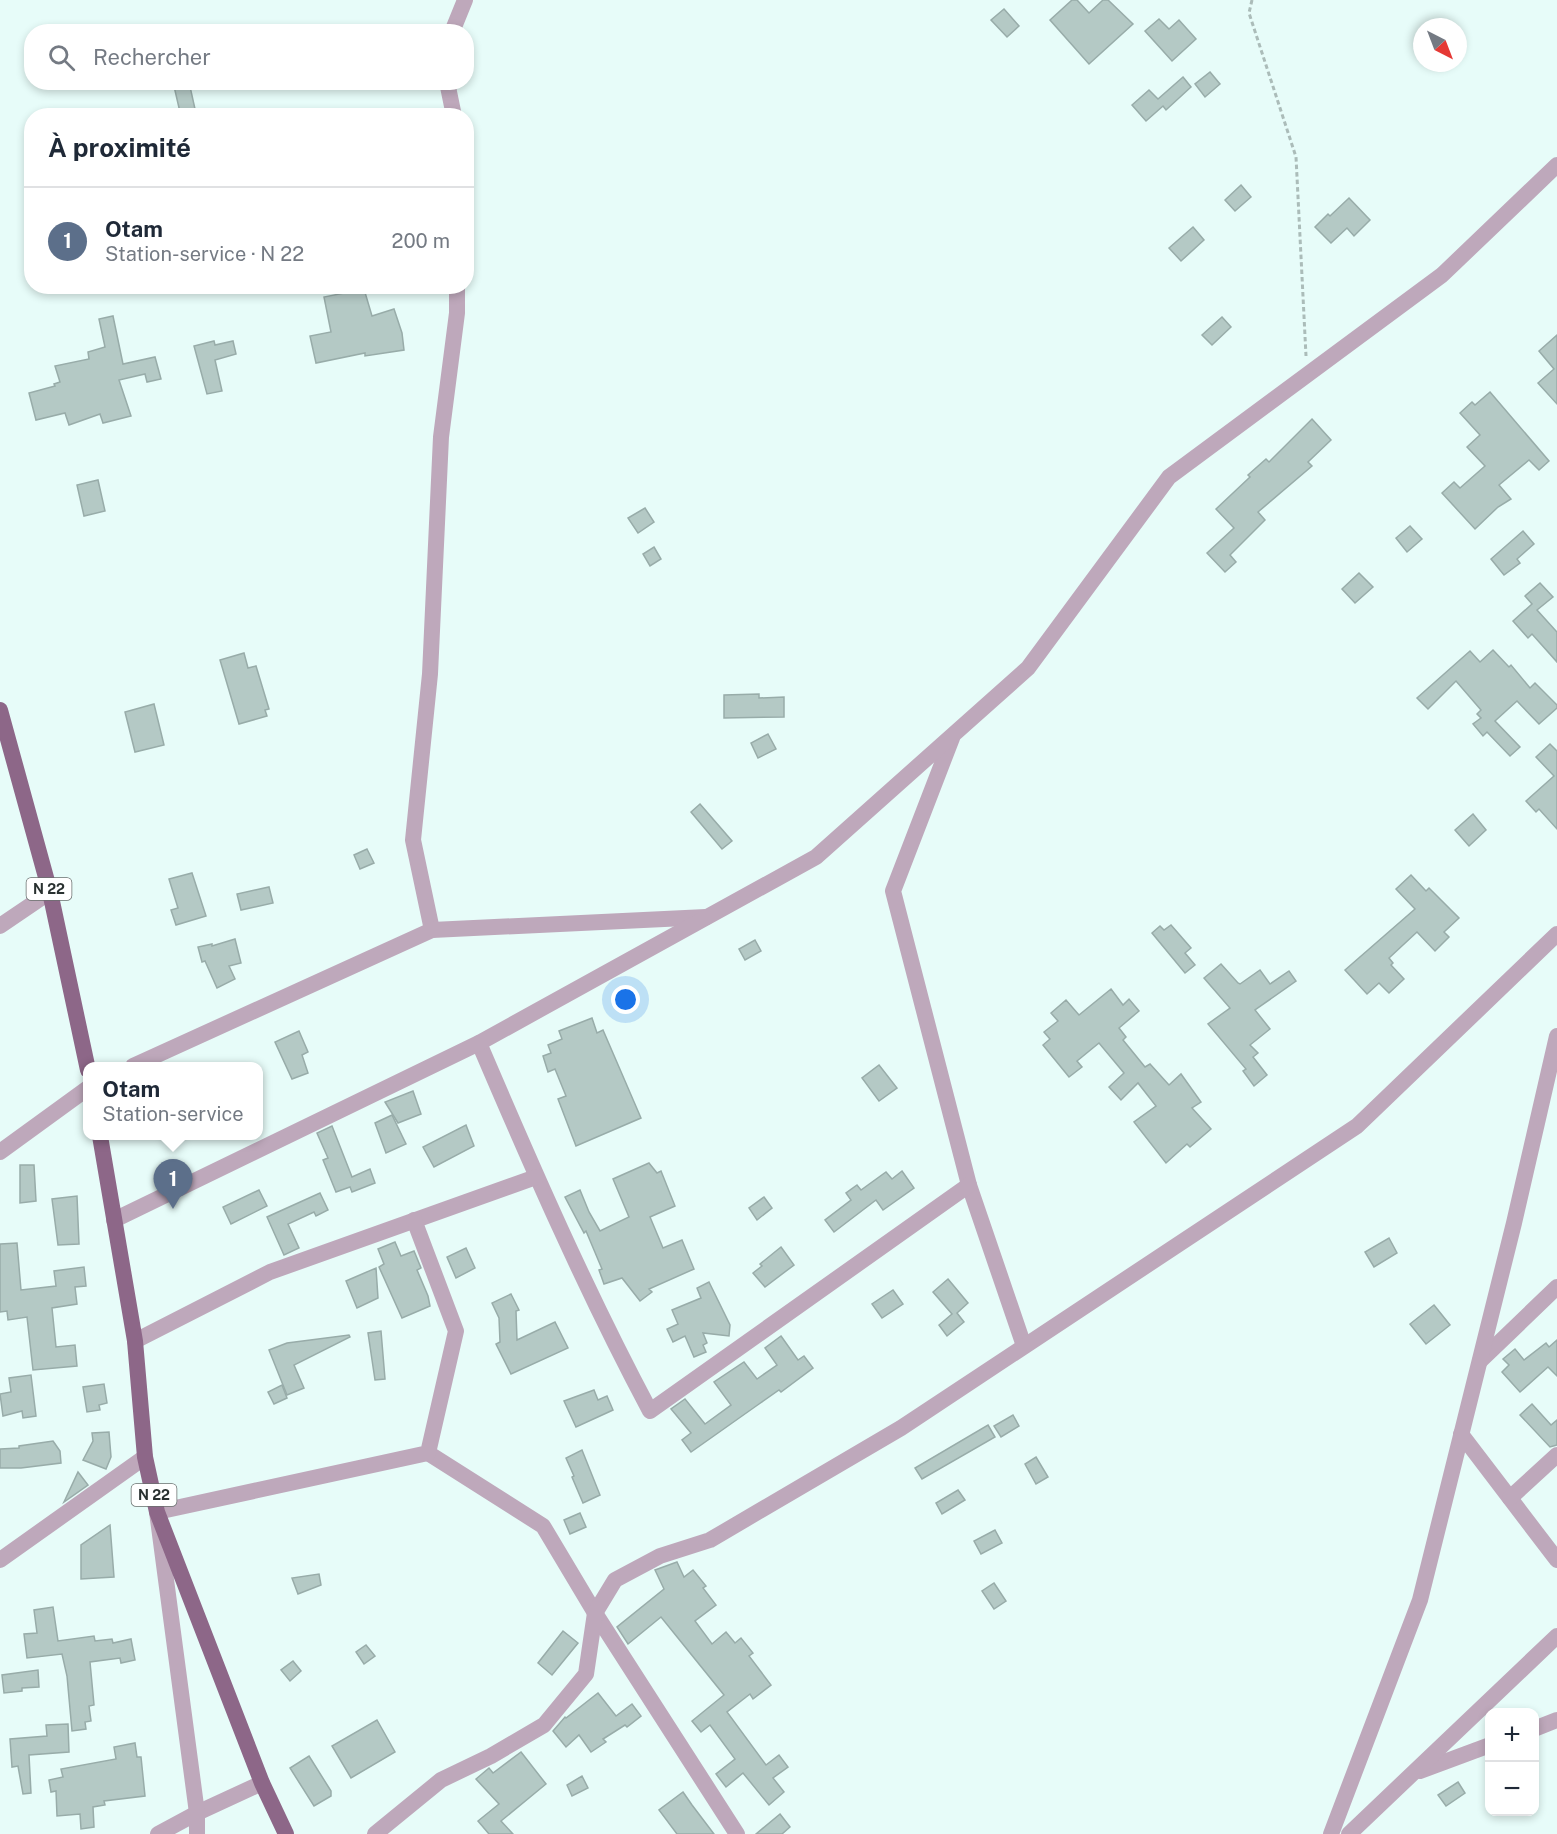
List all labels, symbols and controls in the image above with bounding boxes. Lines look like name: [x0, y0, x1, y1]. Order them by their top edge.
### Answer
north arrow: [1413, 18, 1467, 72]
search box: [24, 24, 474, 90]
icon: search: [45, 41, 78, 74]
text: Rechercher: [93, 44, 211, 70]
text: À proximité: [48, 132, 191, 163]
text: Otam: [105, 216, 163, 242]
text: 1: [63, 229, 72, 253]
text: 200 m: [392, 229, 450, 253]
text: Station-service · N 22: [105, 242, 304, 266]
road number: N 22: [26, 878, 72, 900]
your location: [611, 985, 640, 1014]
popup: [83, 1062, 263, 1140]
text: Otam: [102, 1076, 160, 1102]
text: Station-service: [102, 1102, 244, 1126]
pin: 1: [154, 1160, 192, 1209]
road number: N 22: [132, 1484, 176, 1506]
map controls: [1485, 1708, 1539, 1816]
button: +: [1485, 1708, 1539, 1762]
button: −: [1485, 1762, 1539, 1816]

